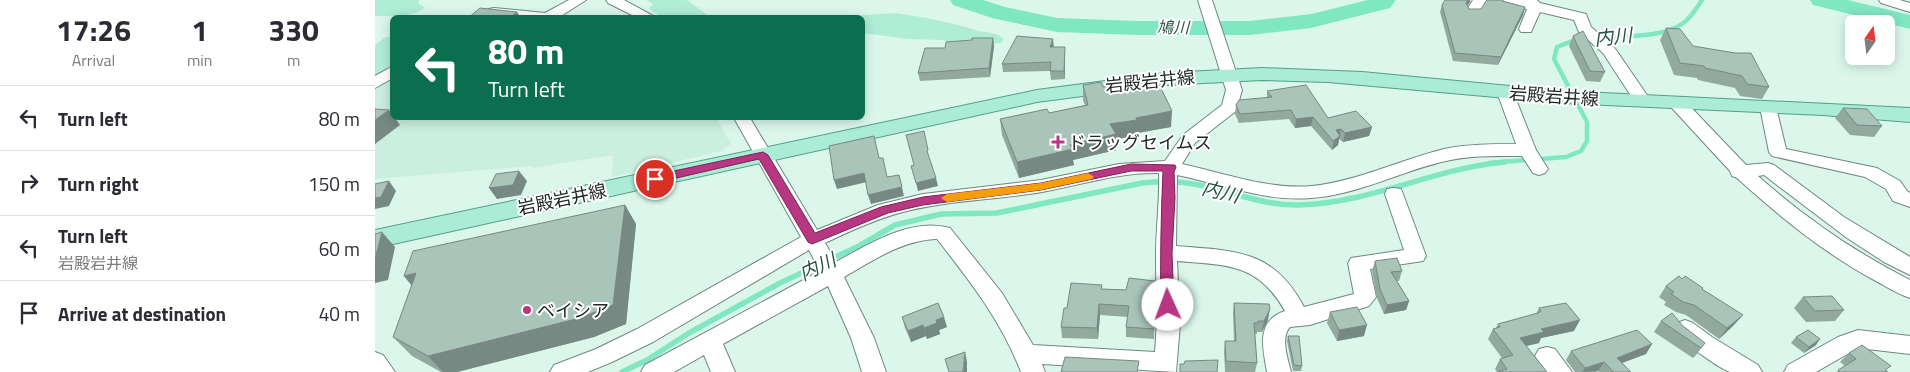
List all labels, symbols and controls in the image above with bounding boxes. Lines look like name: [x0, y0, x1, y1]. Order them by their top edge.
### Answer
text: 17:26: [56, 7, 131, 53]
text: 1: [191, 7, 208, 53]
text: 330: [269, 7, 319, 53]
water label: 鳩川: [1157, 15, 1191, 39]
north arrow: [1845, 15, 1895, 65]
map controls: [1845, 15, 1895, 65]
water label: 内川: [1593, 19, 1635, 52]
text: 80 m: [488, 24, 564, 78]
icon: left: [405, 35, 470, 100]
text: Arrival: [72, 48, 115, 72]
text: min: [187, 48, 212, 72]
text: m: [287, 48, 300, 72]
street label: 岩殿岩井線: [1104, 63, 1196, 99]
text: Turn left: [488, 72, 565, 106]
street label: 岩殿岩井線: [1508, 79, 1600, 113]
icon: left: [15, 104, 43, 132]
text: Turn left: [58, 104, 128, 133]
text: 80 m: [319, 104, 360, 133]
place label: ドラッグセイムス: [1068, 129, 1212, 156]
marker: ドラッグセイムス: [1052, 136, 1064, 148]
pin: [634, 158, 676, 200]
icon: arrive: [641, 165, 669, 193]
icon: right: [15, 169, 43, 197]
text: Turn right: [58, 169, 139, 198]
text: 150 m: [308, 169, 360, 198]
water label: 内川: [1199, 172, 1245, 210]
street label: 岩殿岩井線: [515, 176, 609, 222]
text: Turn left: [58, 221, 128, 250]
icon: left: [15, 234, 43, 262]
text: 60 m: [319, 234, 360, 263]
water label: 内川: [794, 244, 842, 287]
text: 岩殿岩井線: [58, 251, 138, 275]
position arrow: [1141, 278, 1193, 330]
place label: ベイシア: [537, 297, 609, 324]
icon: arrive: [15, 299, 43, 327]
text: Arrive at destination: [58, 299, 226, 328]
text: 40 m: [319, 299, 360, 328]
marker: ベイシア: [521, 304, 533, 316]

